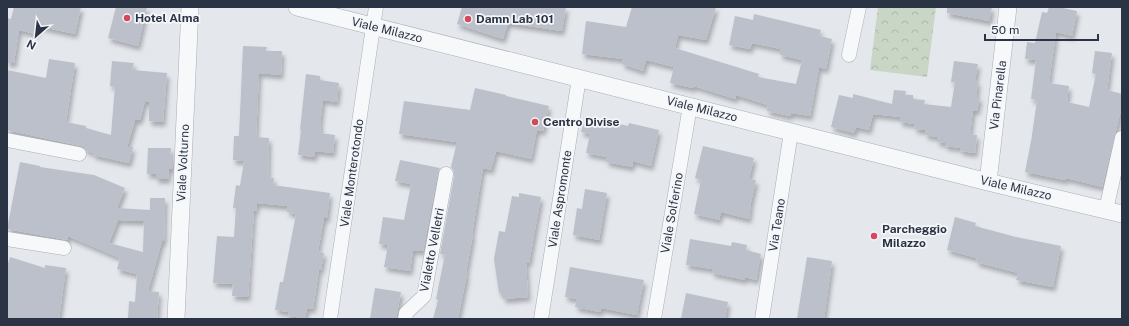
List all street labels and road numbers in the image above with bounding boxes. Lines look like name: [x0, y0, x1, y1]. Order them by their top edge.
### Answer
street label: Viale Milazzo: [350, 14, 424, 46]
street label: Via Pinarella: [987, 59, 1009, 131]
street label: Viale Milazzo: [665, 93, 739, 125]
street label: Viale Monterotondo: [337, 118, 367, 228]
street label: Viale Volturno: [174, 124, 192, 202]
street label: Viale Aspromonte: [545, 149, 575, 249]
street label: Viale Solferino: [658, 171, 686, 254]
street label: Viale Milazzo: [979, 173, 1053, 203]
street label: Via Teano: [766, 197, 788, 253]
street label: Vialetto Velletri: [417, 207, 447, 293]

